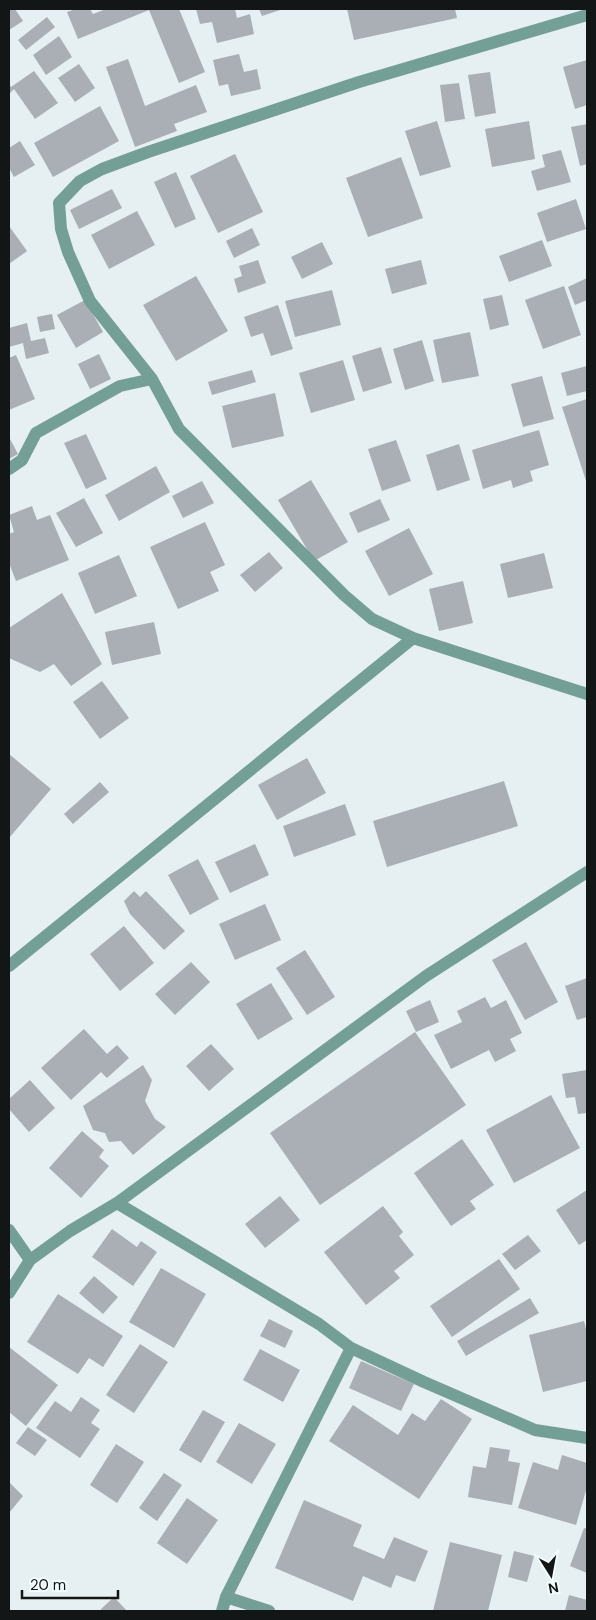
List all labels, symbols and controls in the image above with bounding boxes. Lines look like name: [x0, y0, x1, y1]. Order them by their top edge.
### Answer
north arrow: [526, 1550, 576, 1600]
scale bar: [22, 1568, 119, 1600]
text: 20 m: [30, 1575, 66, 1595]
text: N: [547, 1578, 560, 1598]

